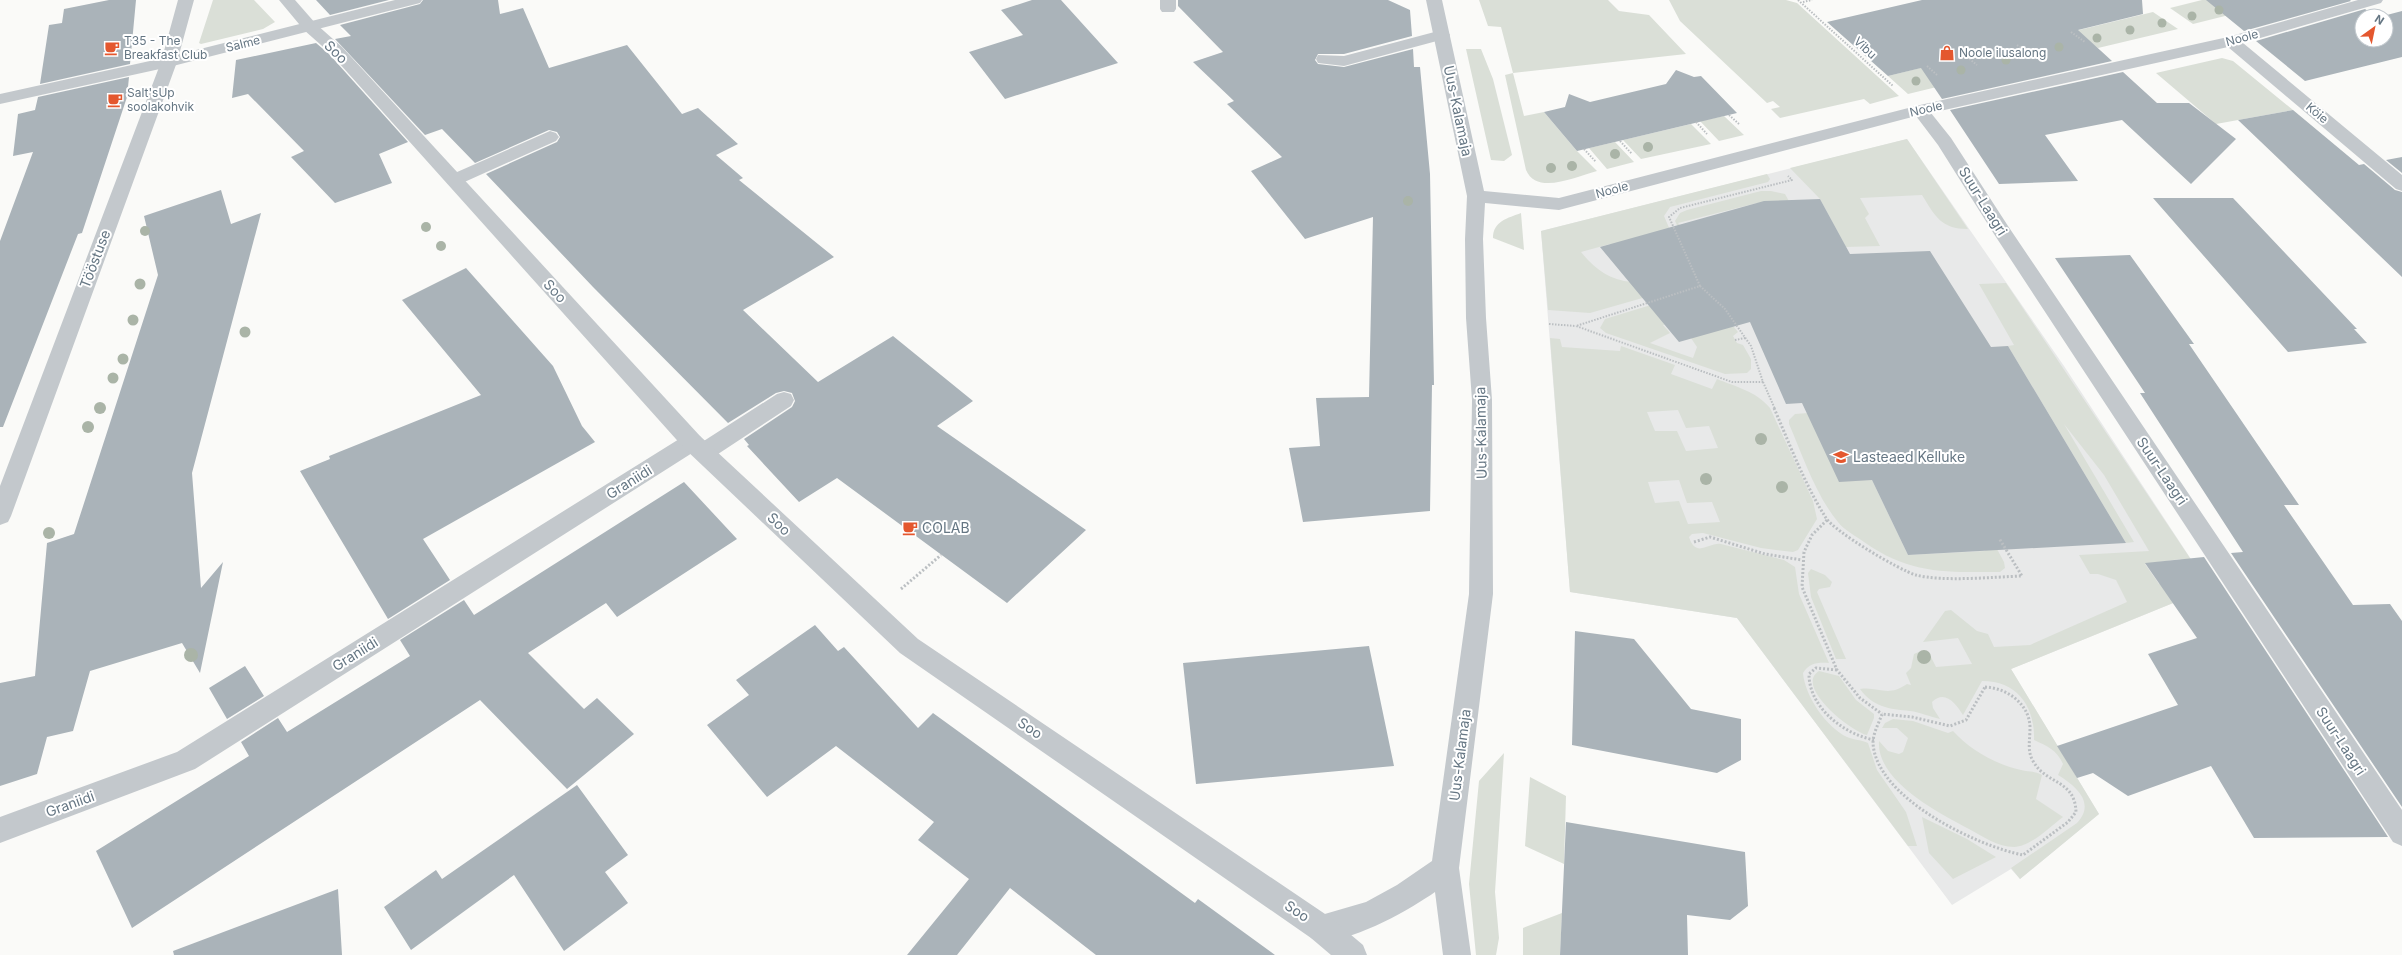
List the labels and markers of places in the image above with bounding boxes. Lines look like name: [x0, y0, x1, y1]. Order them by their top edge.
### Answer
place label: T35 - The Breakfast Club: [124, 33, 207, 62]
cafe icon: T35 - The Breakfast Club: [103, 39, 121, 57]
shop icon: Noole ilusalong: [1938, 44, 1956, 62]
place label: Noole ilusalong: [1959, 45, 2046, 60]
place label: Salt'sUp soolakohvik: [127, 85, 194, 114]
cafe icon: Salt'sUp soolakohvik: [106, 91, 124, 109]
school or university icon: Lasteaed Kelluke: [1832, 448, 1850, 466]
place label: Lasteaed Kelluke: [1853, 448, 1965, 465]
cafe icon: COLAB: [901, 519, 919, 537]
place label: COLAB: [922, 519, 970, 536]

